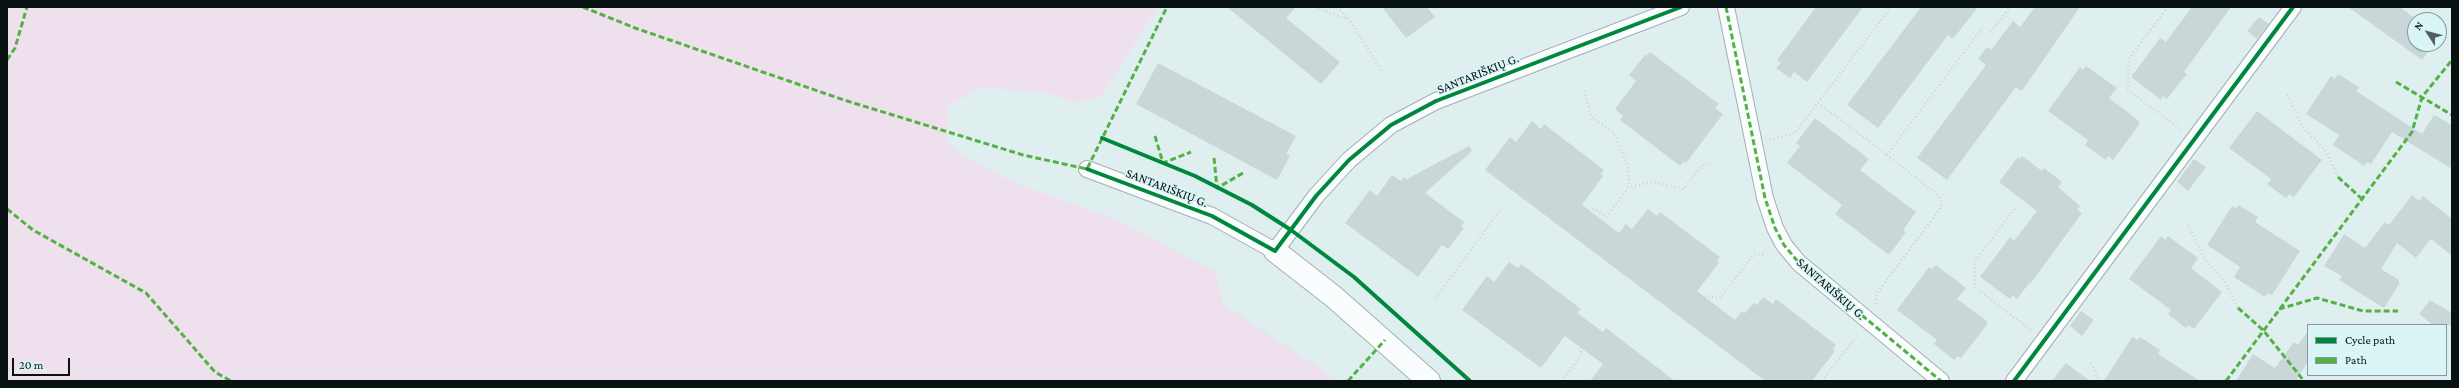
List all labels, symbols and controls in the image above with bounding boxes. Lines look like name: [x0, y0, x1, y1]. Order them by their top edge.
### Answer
north arrow: [2407, 12, 2447, 52]
text: N: [2411, 19, 2425, 32]
street label: SANTARIŠKIŲ G.: [1435, 51, 1521, 97]
street label: SANTARIŠKIŲ G.: [1124, 165, 1210, 211]
street label: SANTARIŠKIŲ G.: [1793, 255, 1869, 323]
legend: [2307, 324, 2447, 376]
text: Cycle path: [2345, 333, 2395, 347]
scale bar: [14, 350, 72, 376]
text: Path: [2345, 353, 2367, 367]
text: 20 m: [19, 358, 43, 372]

